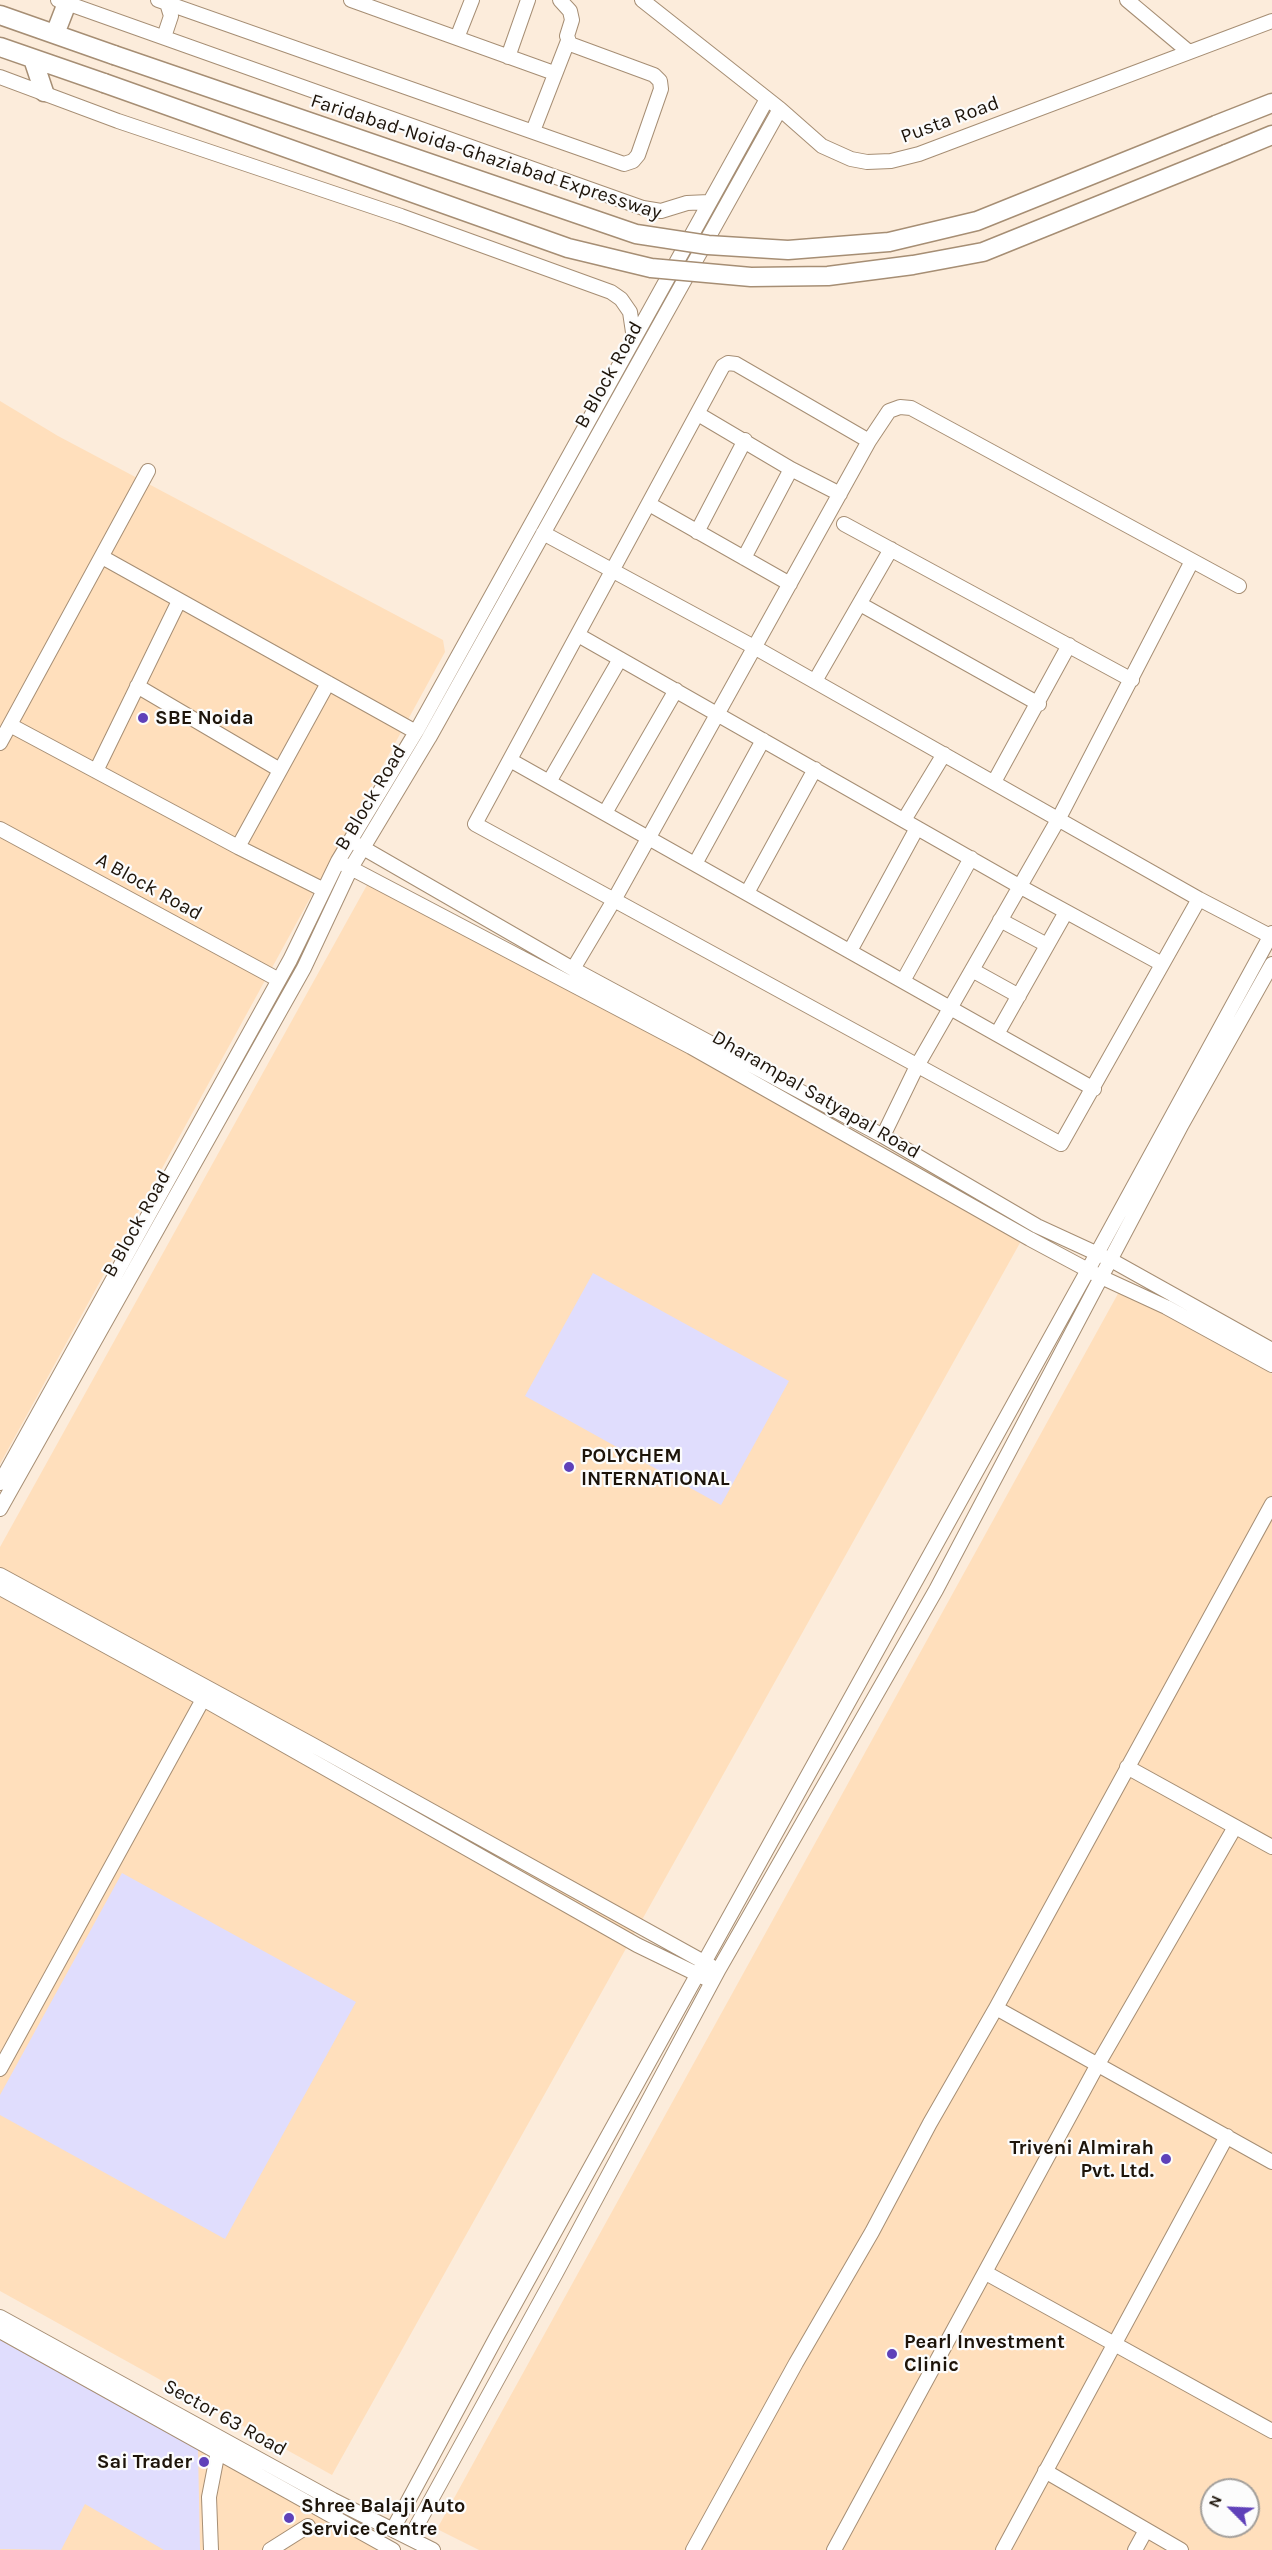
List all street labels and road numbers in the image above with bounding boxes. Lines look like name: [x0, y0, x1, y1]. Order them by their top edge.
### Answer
street label: Faridabad-Noida-Ghaziabad Expressway: [308, 89, 664, 225]
street label: Pusta Road: [897, 91, 1003, 149]
street label: B Block Road: [570, 317, 648, 433]
street label: B Block Road: [330, 741, 412, 855]
street label: A Block Road: [92, 848, 206, 926]
street label: Dharampal Satyapal Road: [708, 1026, 924, 1164]
street label: B Block Road: [98, 1166, 176, 1282]
street label: Sector 63 Road: [159, 2374, 291, 2462]

